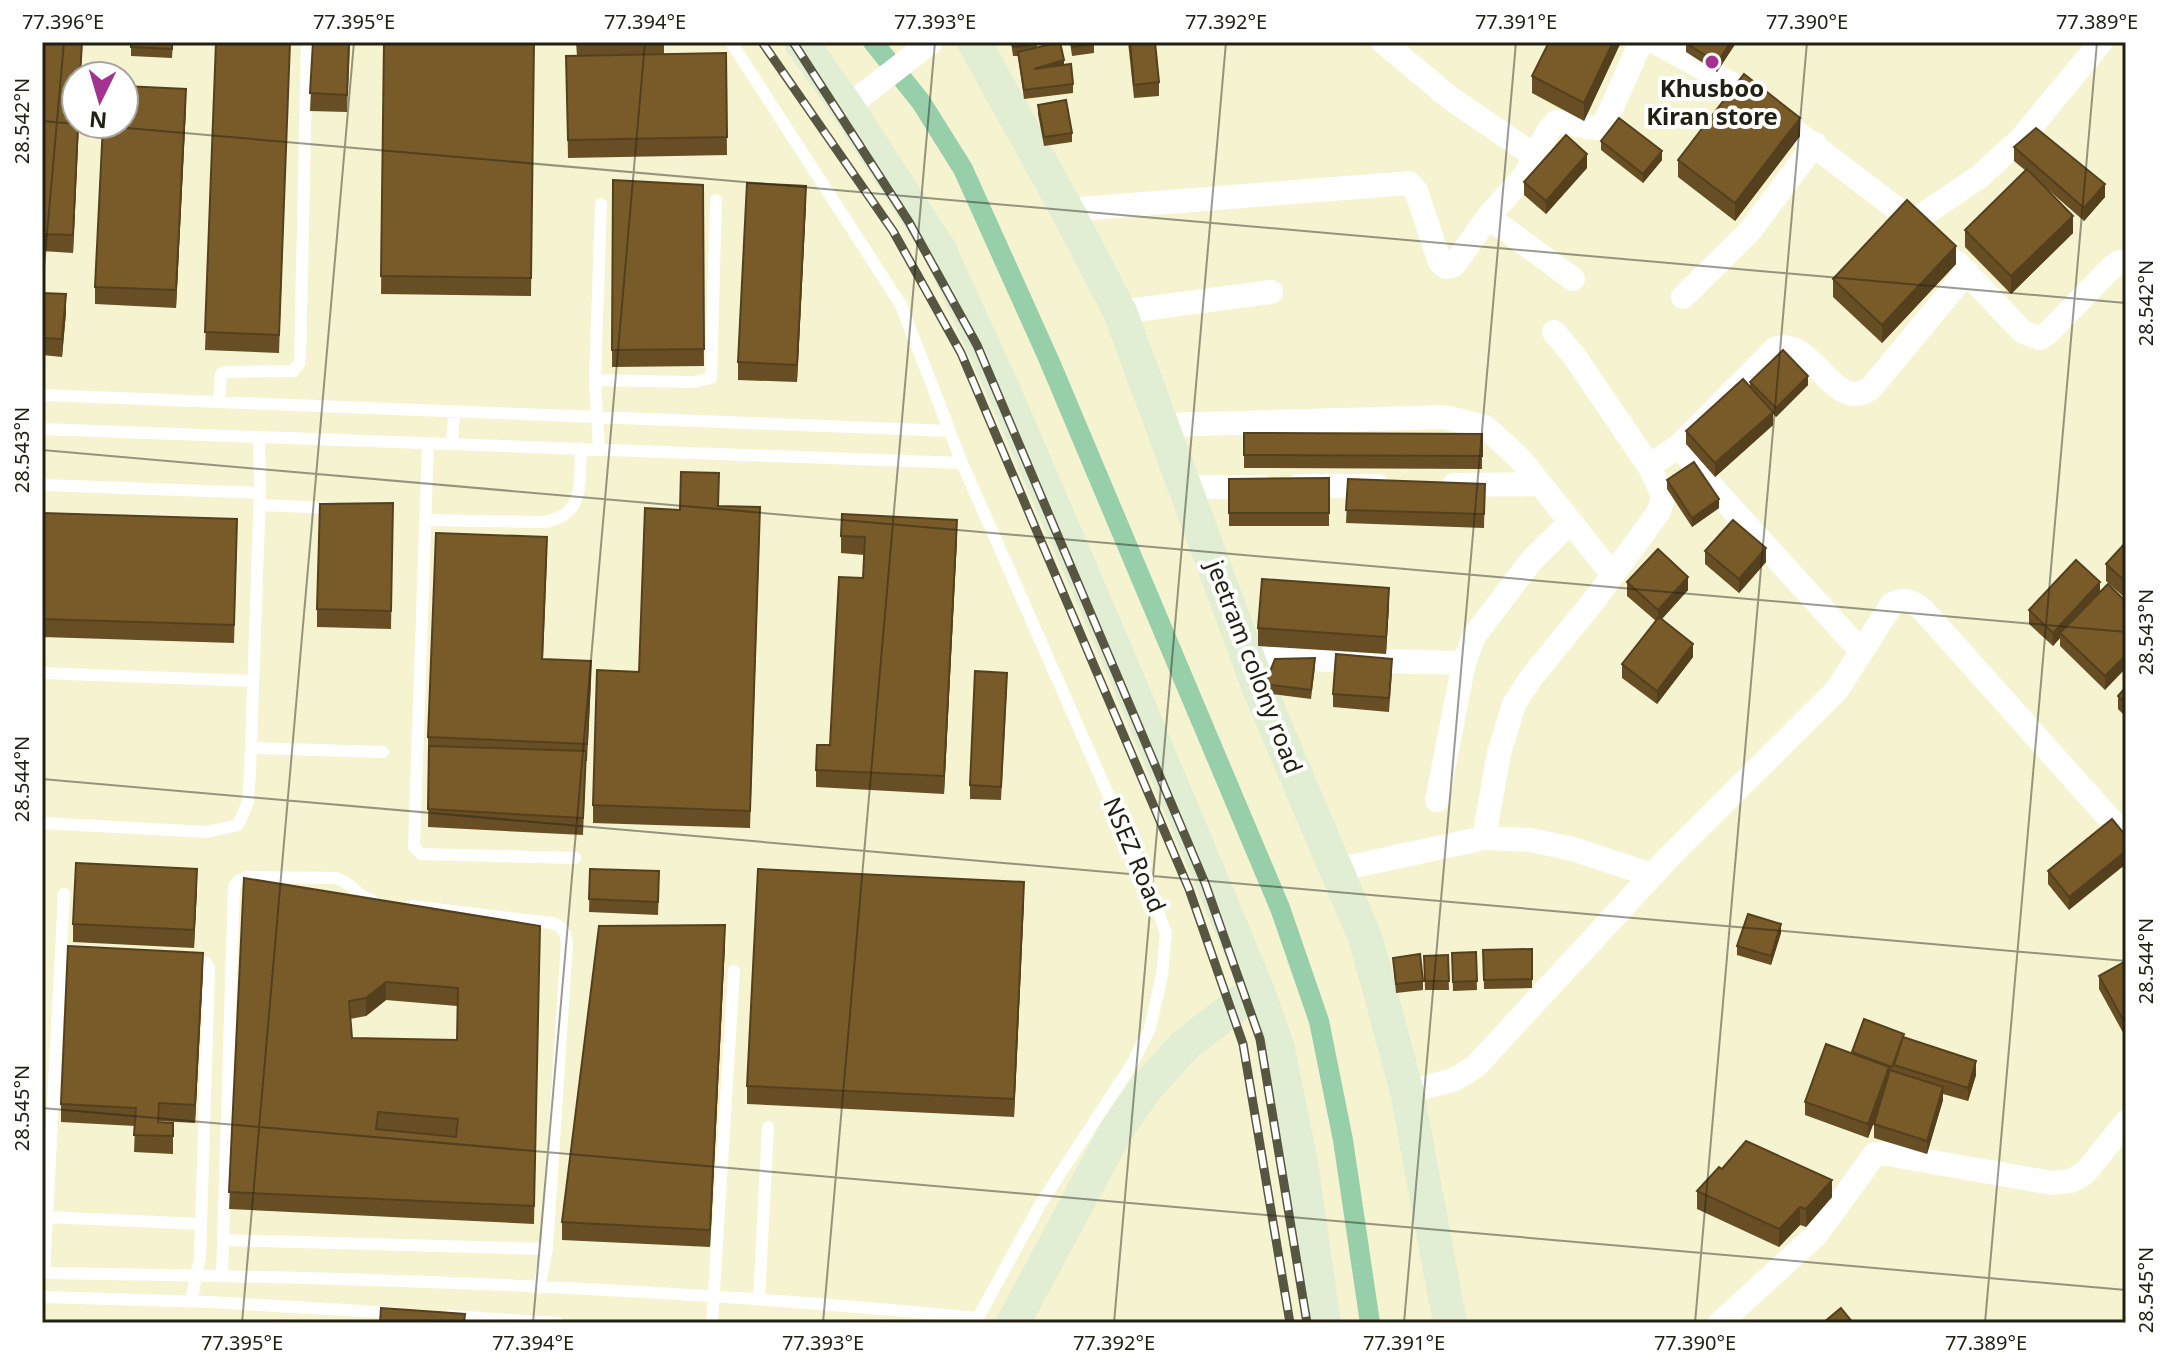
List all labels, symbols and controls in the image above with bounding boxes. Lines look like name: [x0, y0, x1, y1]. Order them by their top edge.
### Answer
text: 77.396°E: [22, 8, 104, 35]
text: 77.395°E: [313, 8, 395, 35]
text: 77.394°E: [604, 8, 686, 35]
text: 77.393°E: [894, 8, 976, 35]
text: 77.392°E: [1185, 8, 1267, 35]
text: 77.391°E: [1475, 8, 1557, 35]
text: 77.390°E: [1766, 8, 1848, 35]
text: 77.389°E: [2056, 8, 2138, 35]
marker: Khusboo Kiran store: [1703, 53, 1721, 71]
north arrow: [60, 60, 140, 140]
place label: Khusboo Kiran store: [1646, 71, 1778, 132]
text: 28.542°N: [8, 78, 35, 164]
text: N: [88, 105, 108, 137]
text: 28.542°N: [2132, 260, 2159, 346]
text: 28.543°N: [8, 407, 35, 493]
street label: jeetram colony road: [1199, 553, 1311, 778]
text: 28.543°N: [2132, 589, 2159, 675]
text: 28.544°N: [8, 736, 35, 822]
street label: NSEZ Road: [1096, 792, 1174, 917]
text: 28.544°N: [2132, 918, 2159, 1004]
text: 28.545°N: [8, 1065, 35, 1151]
text: 28.545°N: [2132, 1247, 2159, 1333]
text: 77.395°E: [201, 1329, 283, 1356]
text: 77.394°E: [492, 1329, 574, 1356]
text: 77.393°E: [782, 1329, 864, 1356]
text: 77.392°E: [1073, 1329, 1155, 1356]
text: 77.391°E: [1363, 1329, 1445, 1356]
text: 77.390°E: [1654, 1329, 1736, 1356]
text: 77.389°E: [1945, 1329, 2027, 1356]

